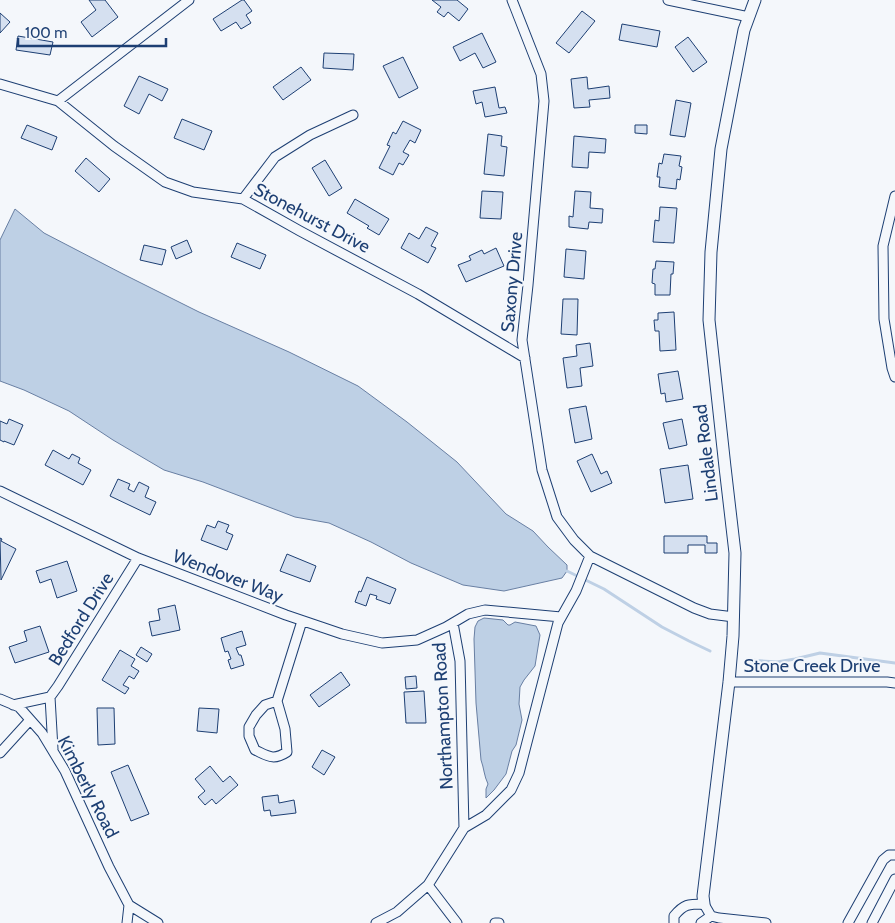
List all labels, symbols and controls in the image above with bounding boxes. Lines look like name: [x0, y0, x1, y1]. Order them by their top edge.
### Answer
scale bar: [18, 15, 165, 47]
text: 100 m: [25, 24, 67, 42]
street label: Stonehurst Drive: [250, 178, 374, 258]
street label: Saxony Drive: [497, 231, 527, 333]
street label: Lindale Road: [689, 403, 723, 503]
street label: Wendover Way: [170, 545, 286, 607]
street label: Bedford Drive: [44, 568, 118, 670]
street label: Northampton Road: [428, 642, 458, 790]
street label: Stone Creek Drive: [744, 655, 880, 677]
street label: Kimberly Road: [53, 732, 123, 842]

